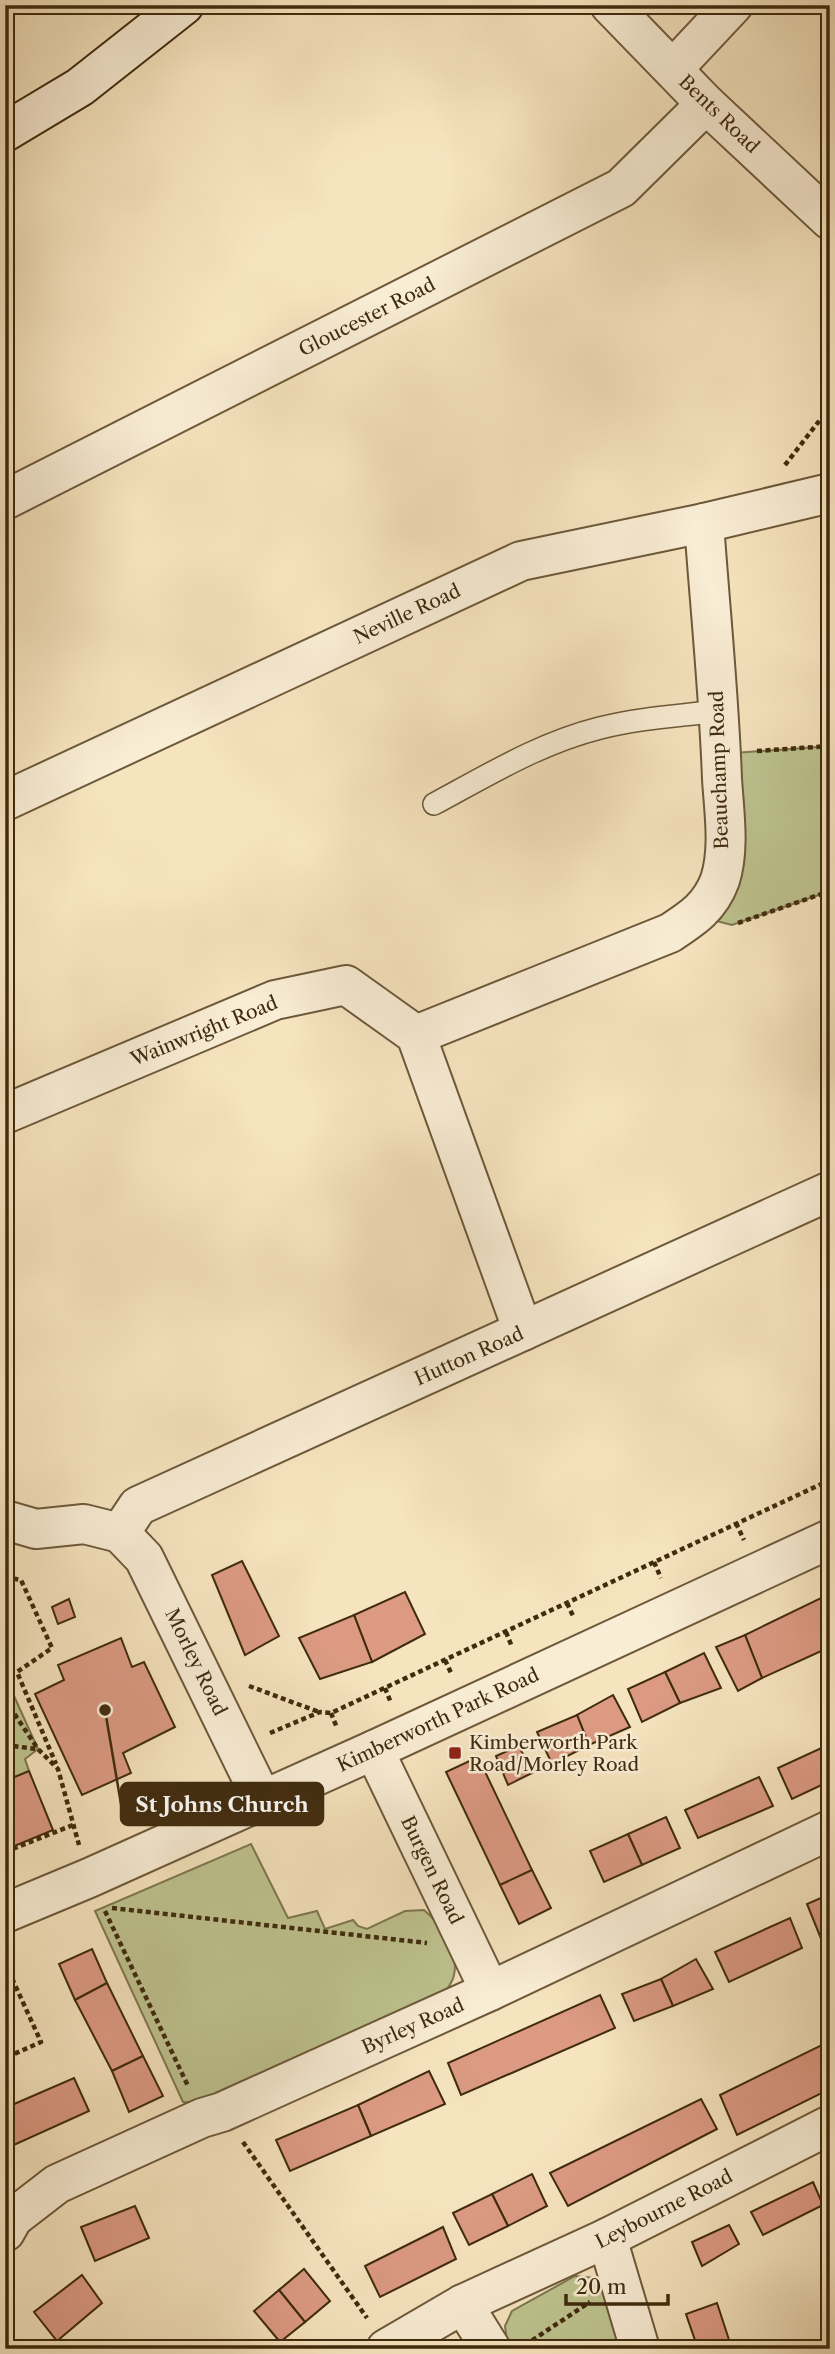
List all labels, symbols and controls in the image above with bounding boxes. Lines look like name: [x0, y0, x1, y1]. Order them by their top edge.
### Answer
street label: Bents Road: [674, 70, 764, 158]
street label: Gloucester Road: [295, 272, 439, 361]
street label: Neville Road: [350, 579, 465, 649]
street label: Beauchamp Road: [705, 690, 733, 850]
street label: Wainwright Road: [126, 991, 281, 1071]
street label: Hutton Road: [411, 1322, 527, 1390]
street label: Morley Road: [160, 1605, 232, 1720]
street label: Kimberworth Park Road: [334, 1663, 543, 1777]
place label: Kimberworth Park Road/Morley Road: [469, 1731, 640, 1776]
marker: Kimberworth Park Road/Morley Road: [447, 1745, 463, 1761]
callout: St Johns Church: [121, 1783, 323, 1825]
text: St Johns Church: [135, 1792, 309, 1817]
street label: Burgen Road: [396, 1812, 468, 1928]
street label: Byrley Road: [358, 1993, 468, 2059]
street label: Leybourne Road: [592, 2164, 737, 2253]
scale bar: [566, 2263, 667, 2307]
text: 20 m: [576, 2274, 627, 2299]

